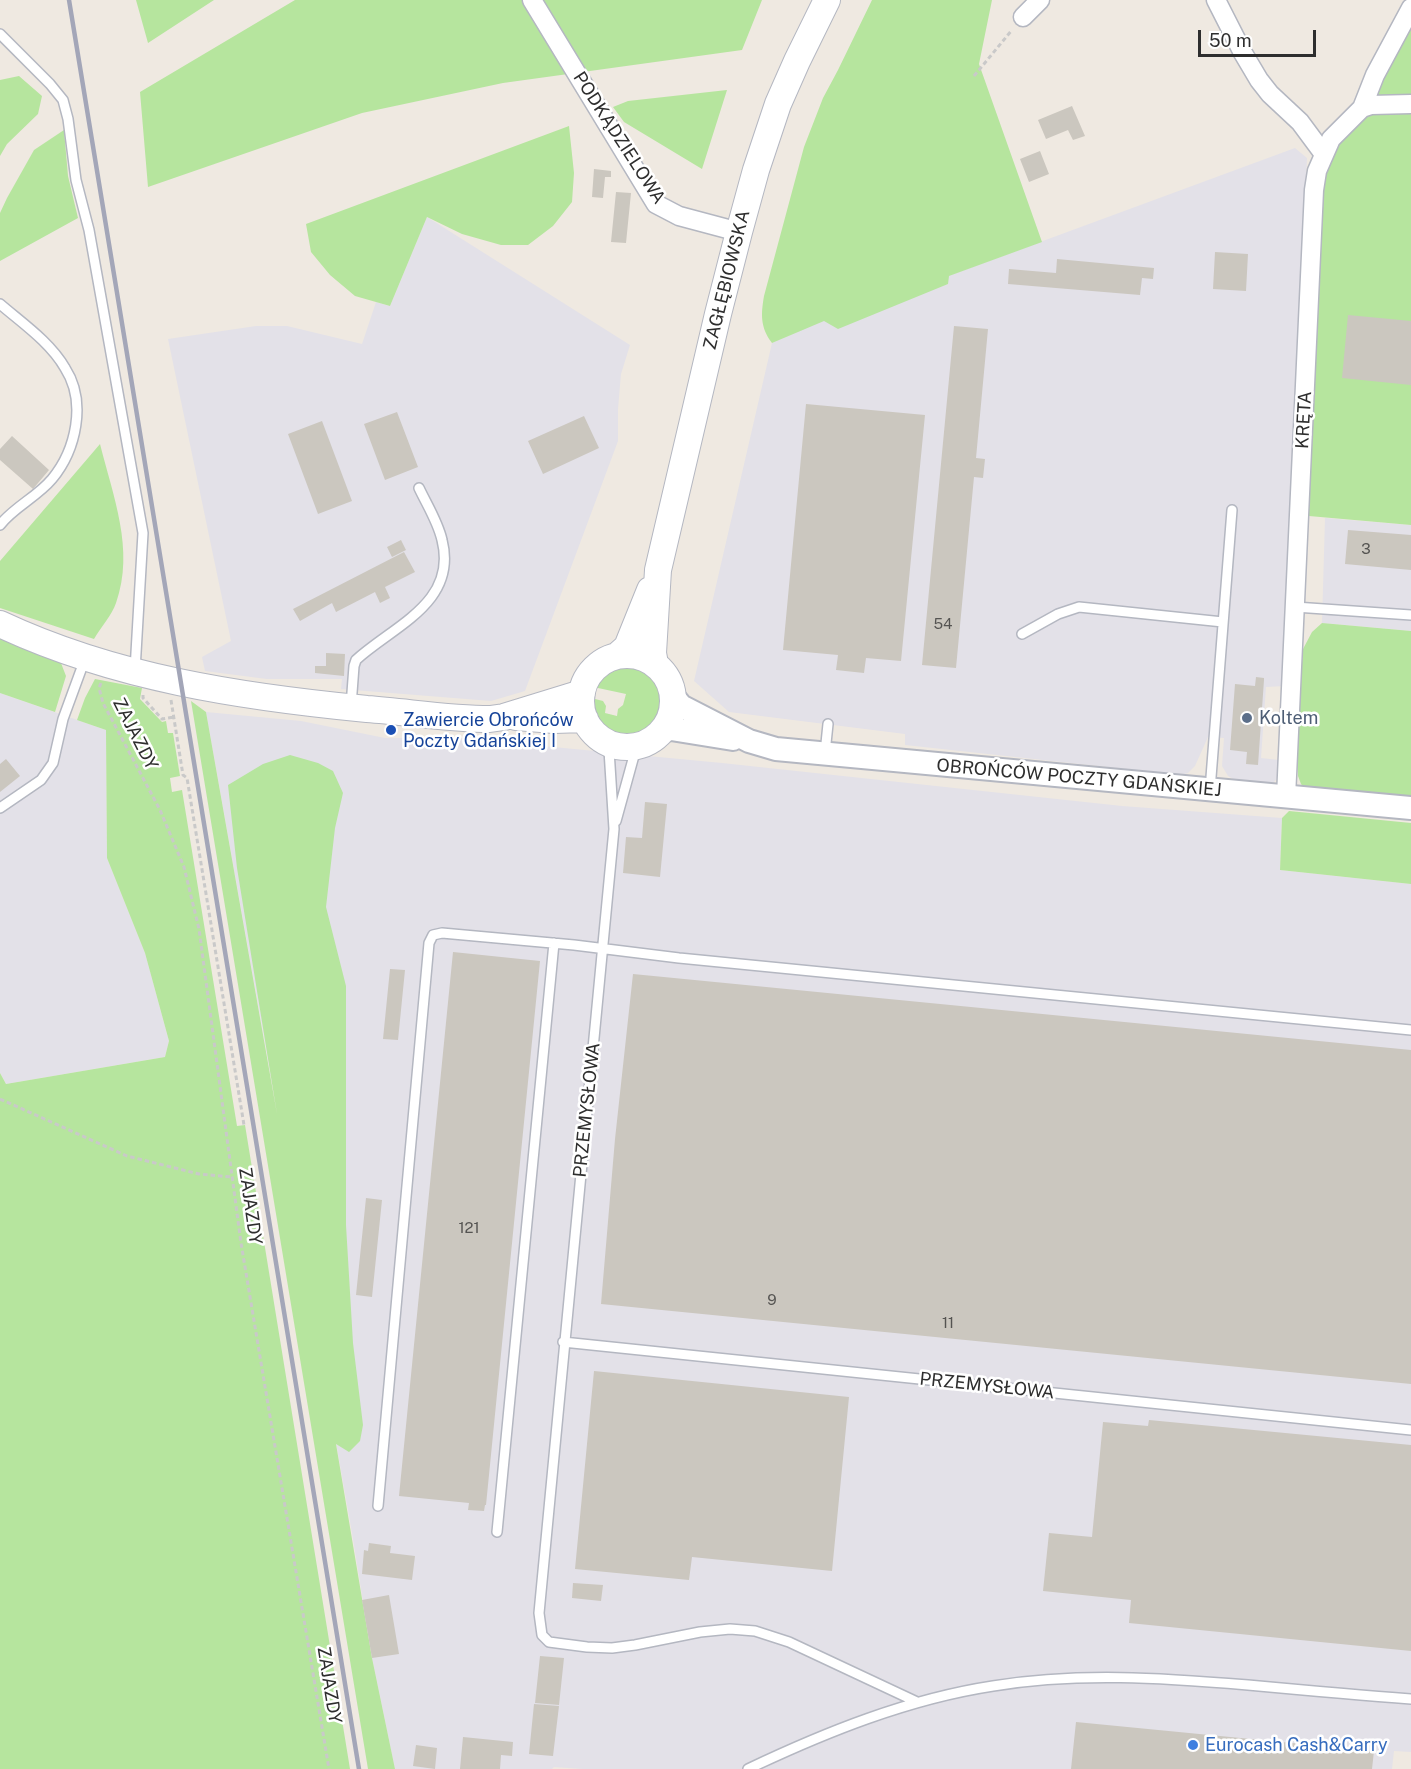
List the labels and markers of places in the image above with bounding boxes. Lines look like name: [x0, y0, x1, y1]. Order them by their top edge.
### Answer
place label: Koltem: [1259, 707, 1318, 729]
place label: Zawiercie Obrońców Poczty Gdańskiej I: [403, 709, 574, 752]
marker: Koltem: [1240, 711, 1254, 725]
marker: Zawiercie Obrońców Poczty Gdańskiej I: [384, 723, 398, 737]
place label: Eurocash Cash&Carry: [1205, 1734, 1388, 1756]
marker: Eurocash Cash&Carry: [1186, 1738, 1200, 1752]

